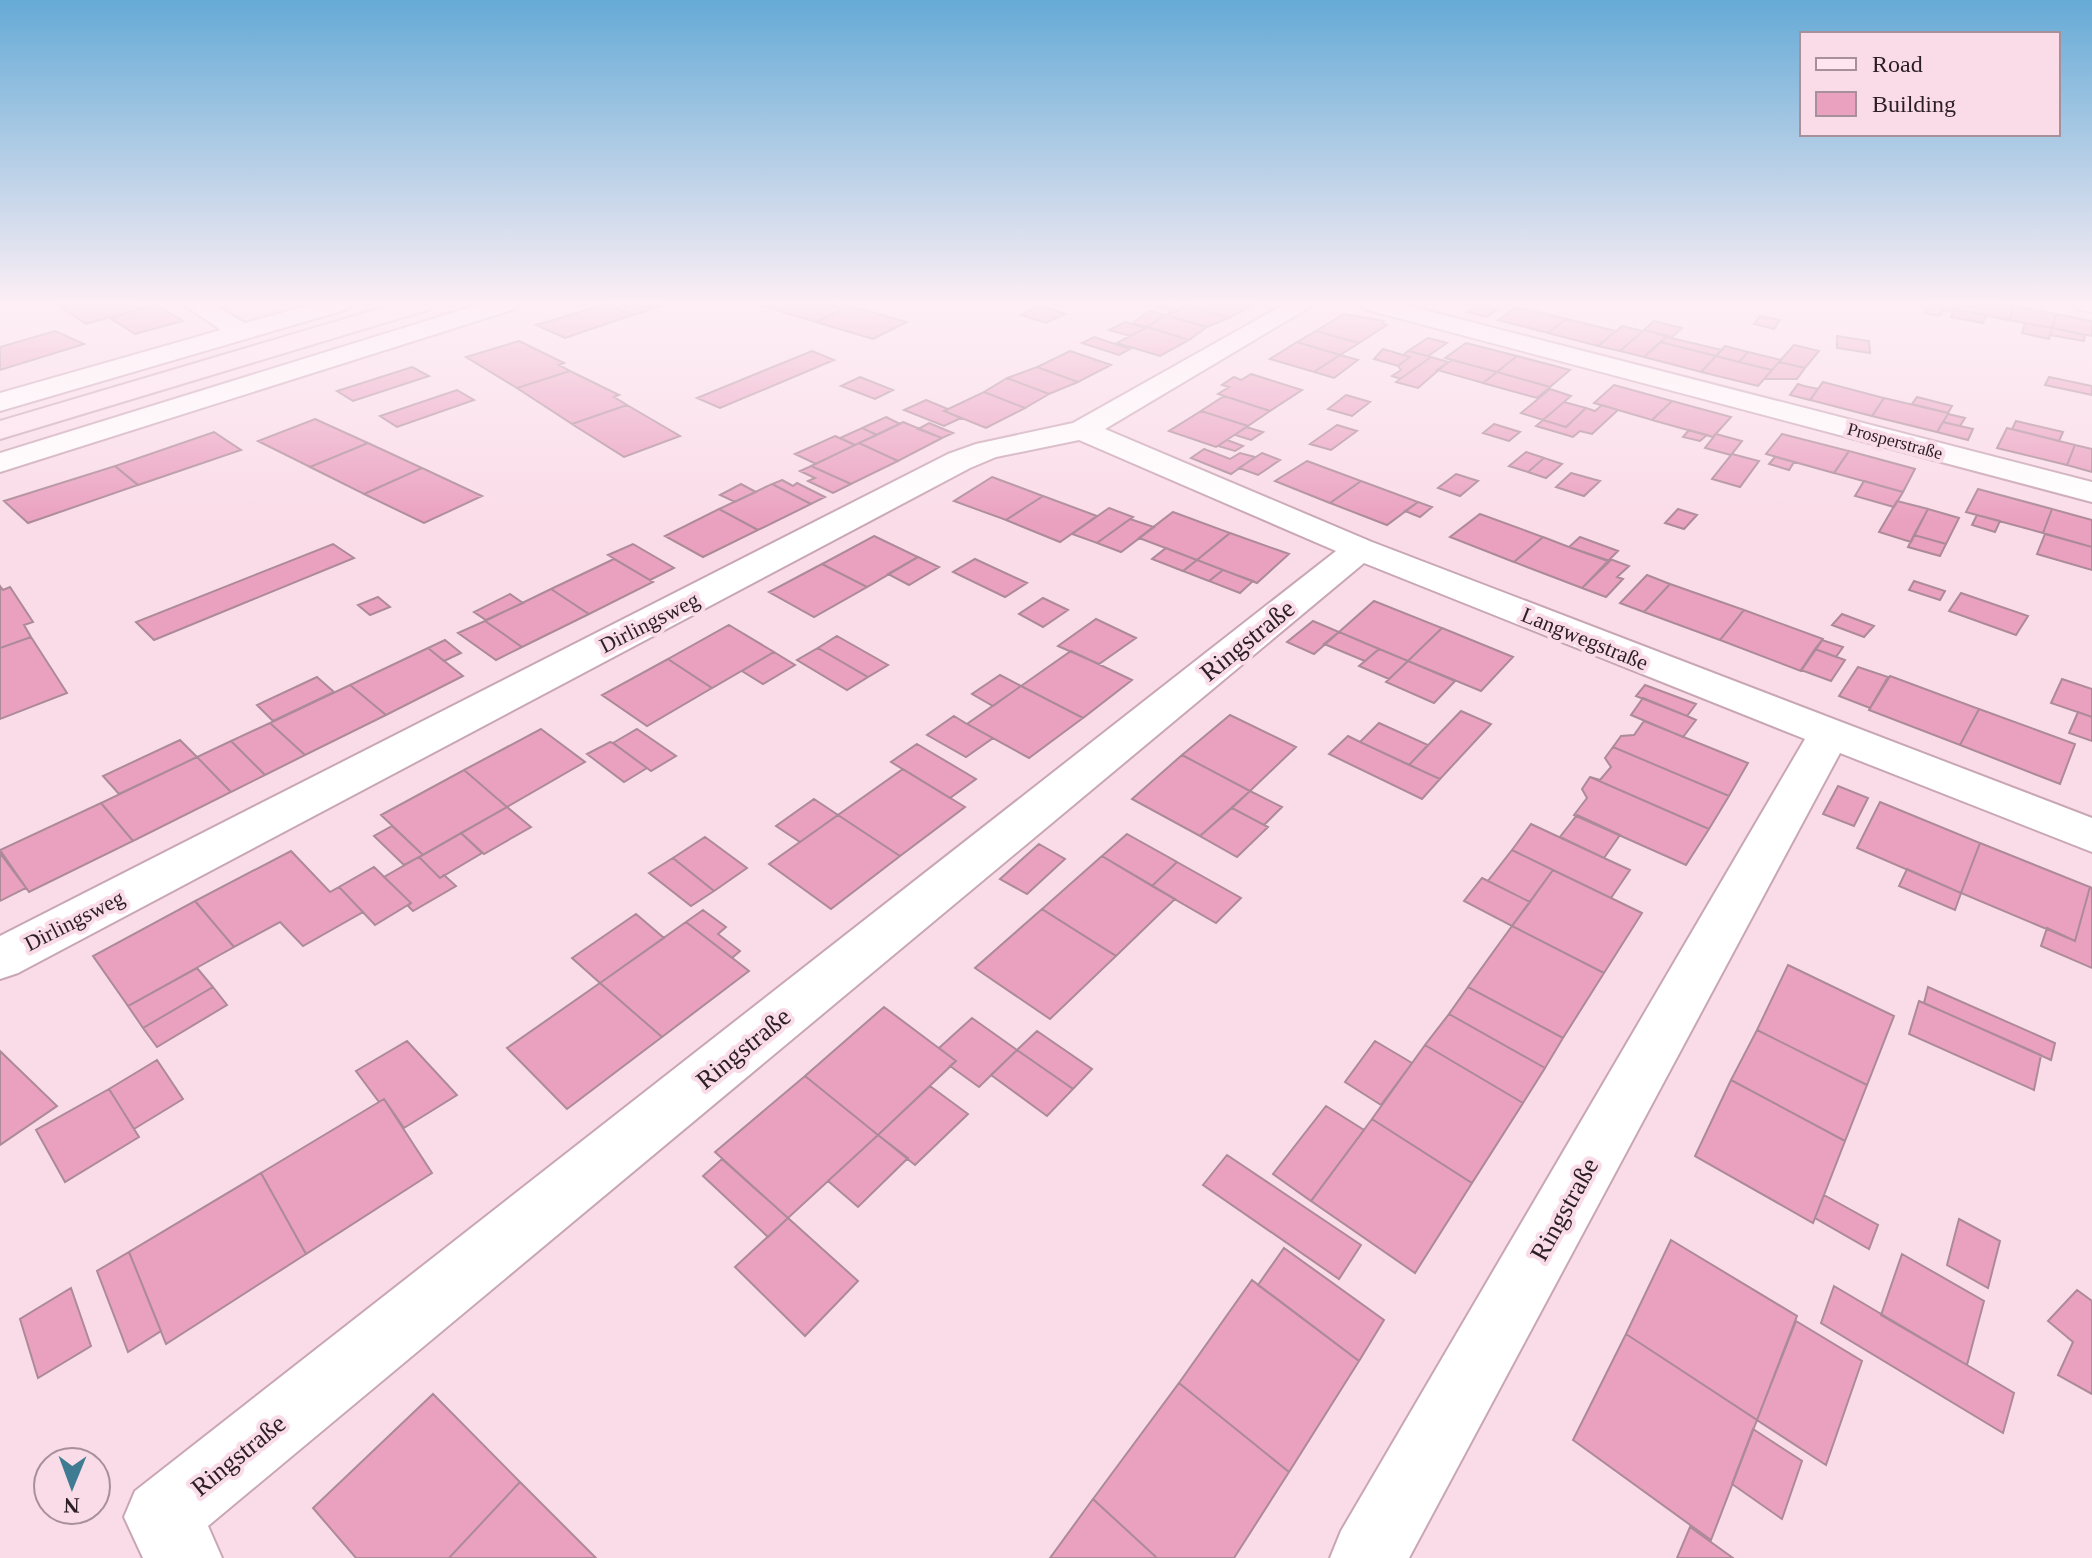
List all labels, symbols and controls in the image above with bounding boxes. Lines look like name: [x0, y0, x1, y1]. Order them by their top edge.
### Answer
legend: [1800, 32, 2060, 136]
text: Road: [1872, 51, 1923, 77]
text: Building: [1872, 91, 1956, 117]
street label: Prosperstraße: [1845, 419, 1945, 463]
street label: Dirlingsweg: [595, 587, 703, 658]
street label: Ringstraße: [1194, 594, 1300, 687]
street label: Langwegstraße: [1518, 602, 1652, 675]
street label: Dirlingsweg: [20, 885, 128, 956]
street label: Ringstraße: [690, 1002, 796, 1095]
street label: Ringstraße: [1524, 1153, 1604, 1266]
street label: Ringstraße: [185, 1409, 291, 1502]
north arrow: [32, 1446, 112, 1526]
text: N: [63, 1493, 80, 1518]

